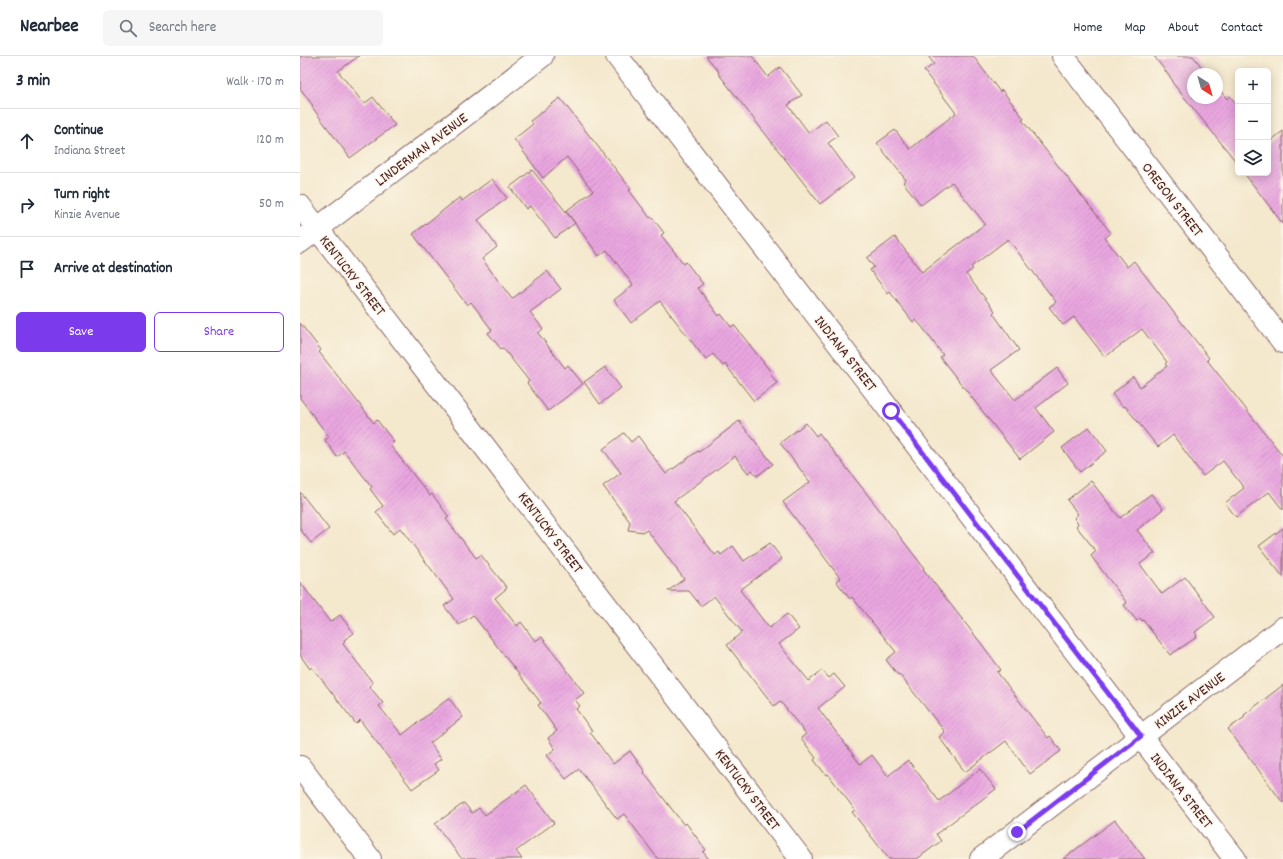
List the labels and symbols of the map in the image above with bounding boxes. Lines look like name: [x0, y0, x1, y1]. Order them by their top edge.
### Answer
north arrow: [1187, 68, 1223, 104]
street label: LINDERMAN AVENUE: [371, 108, 474, 193]
street label: OREGON STREET: [1135, 158, 1208, 242]
street label: KENTUCKY STREET: [313, 231, 390, 321]
street label: INDIANA STREET: [808, 312, 881, 397]
route start: [882, 402, 900, 420]
street label: KENTUCKY STREET: [511, 488, 587, 579]
street label: KINZIE AVENUE: [1150, 667, 1231, 736]
street label: KENTUCKY STREET: [708, 745, 784, 836]
street label: INDIANA STREET: [1144, 749, 1217, 834]
route end: [1008, 823, 1026, 841]

